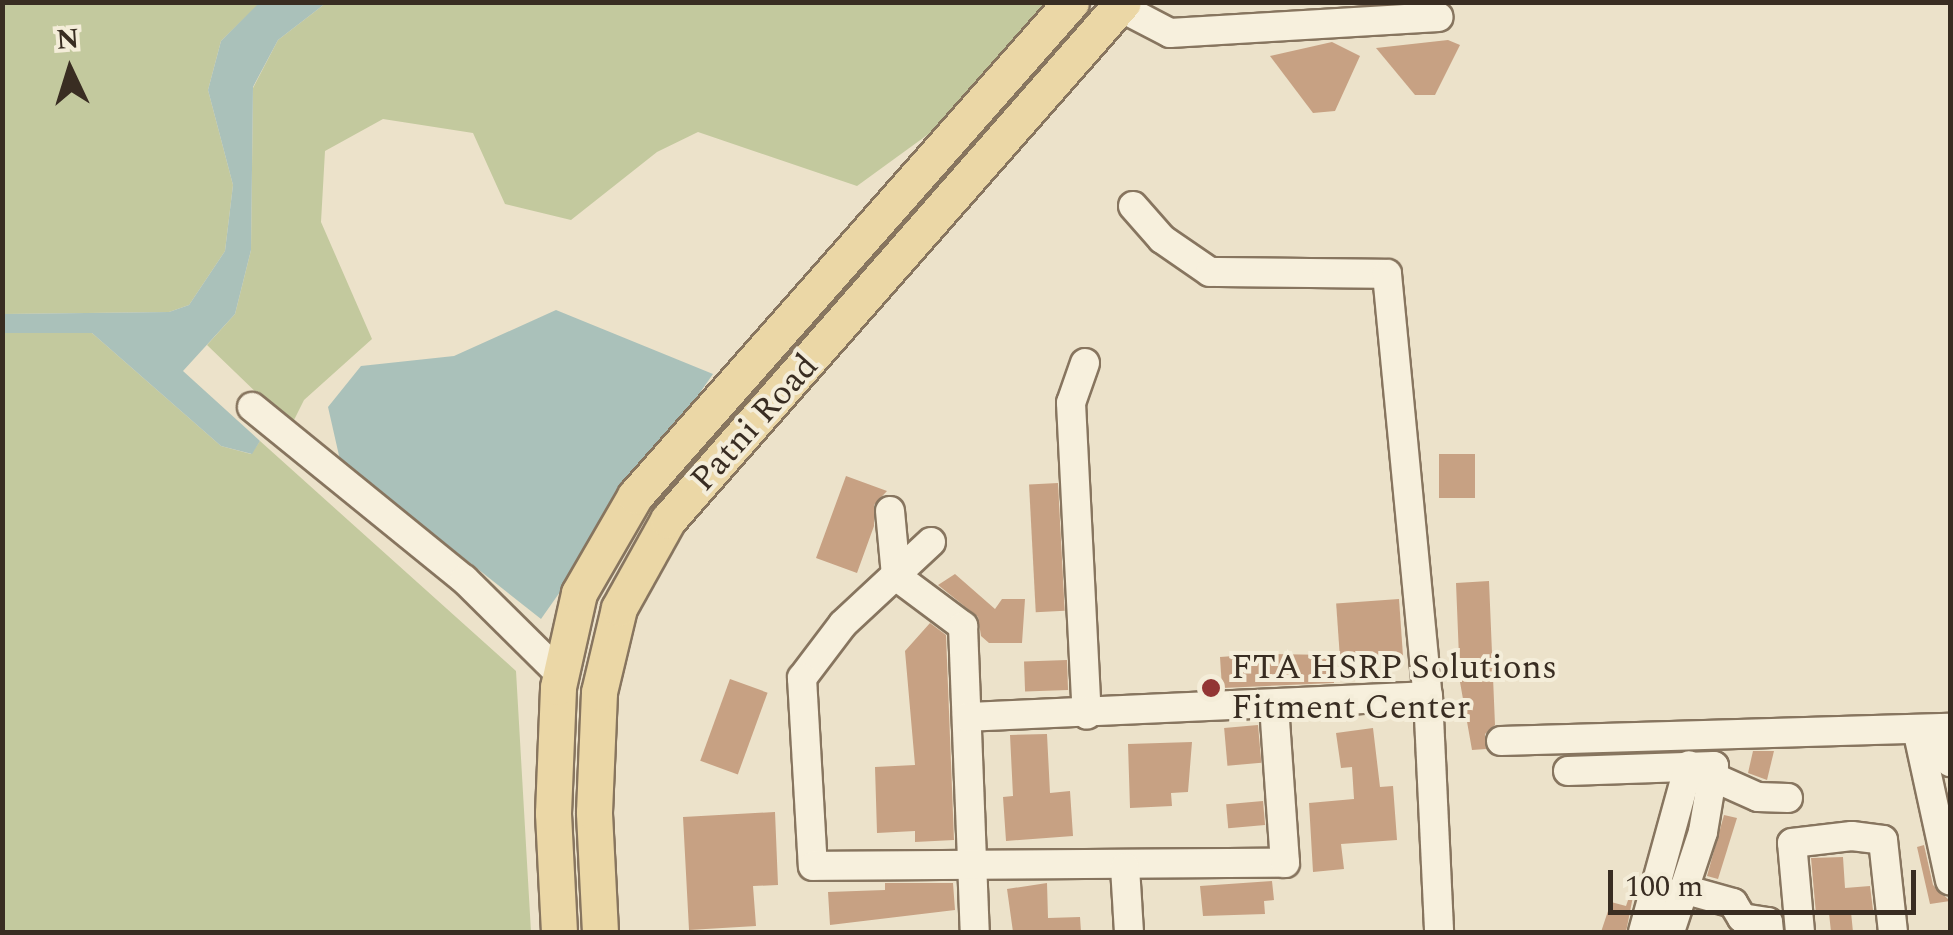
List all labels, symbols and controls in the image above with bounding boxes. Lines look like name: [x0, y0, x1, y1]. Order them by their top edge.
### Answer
text: N: [55, 17, 81, 62]
north arrow: [20, 20, 120, 120]
street label: Patni Road: [682, 346, 828, 500]
place label: FTA HSRP Solutions Fitment Center: [1231, 647, 1557, 729]
marker: FTA HSRP Solutions Fitment Center: [1200, 677, 1222, 699]
scale bar: [1613, 850, 1920, 912]
text: 100 m: [1625, 864, 1703, 910]

